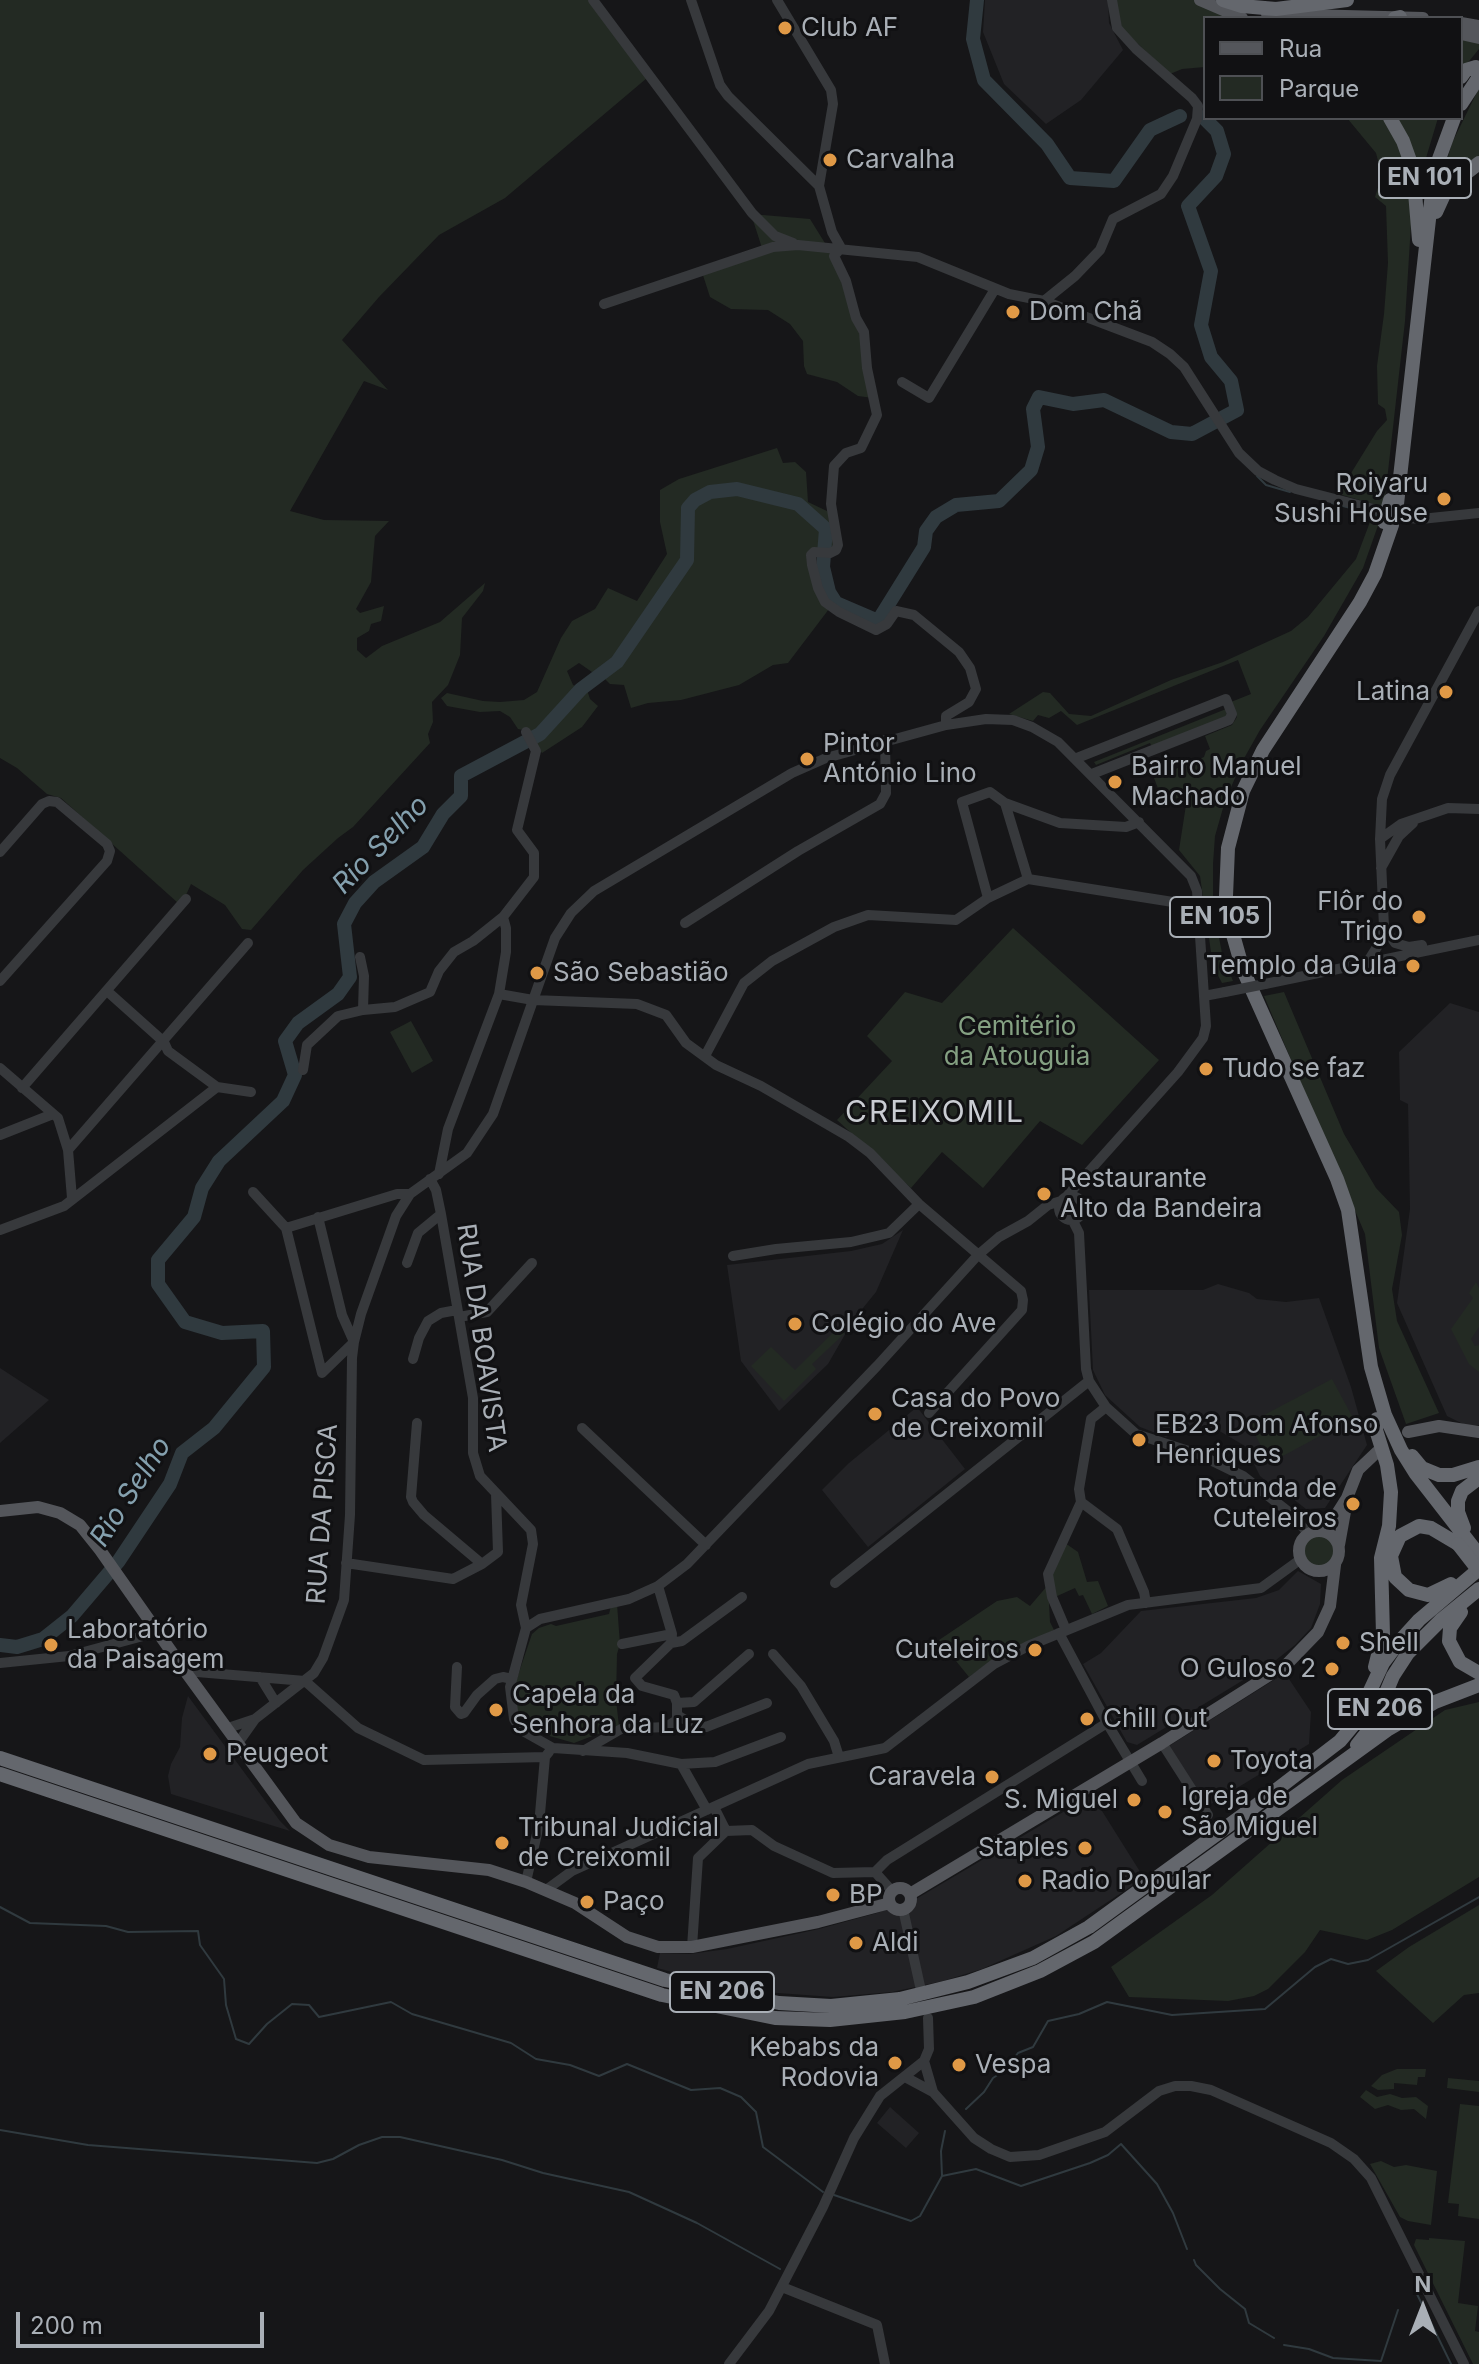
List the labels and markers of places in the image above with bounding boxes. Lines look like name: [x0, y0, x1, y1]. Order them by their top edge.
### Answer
place label: Club AF: [801, 12, 898, 44]
marker: Club AF: [776, 19, 794, 37]
place label: Carvalha: [846, 144, 955, 176]
marker: Carvalha: [821, 151, 839, 169]
place label: Dom Chã: [1029, 296, 1142, 328]
marker: Dom Chã: [1004, 303, 1022, 321]
place label: Roiyaru Sushi House: [1274, 468, 1428, 530]
marker: Roiyaru Sushi House: [1435, 490, 1453, 508]
place label: Latina: [1356, 676, 1430, 708]
marker: Latina: [1437, 683, 1455, 701]
place label: Pintor António Lino: [823, 728, 977, 790]
marker: Pintor António Lino: [798, 750, 816, 768]
place label: Bairro Manuel Machado: [1131, 751, 1302, 812]
marker: Bairro Manuel Machado: [1106, 773, 1124, 791]
place label: Flôr do Trigo: [1317, 886, 1403, 948]
marker: Flôr do Trigo: [1410, 908, 1428, 926]
place label: Templo da Gula: [1206, 950, 1397, 982]
place label: São Sebastião: [553, 957, 729, 989]
marker: Templo da Gula: [1404, 957, 1422, 975]
marker: São Sebastião: [528, 964, 546, 982]
place label: Tudo se faz: [1222, 1053, 1365, 1085]
marker: Tudo se faz: [1197, 1060, 1215, 1078]
place label: Restaurante Alto da Bandeira: [1060, 1163, 1262, 1224]
marker: Restaurante Alto da Bandeira: [1035, 1185, 1053, 1203]
place label: Colégio do Ave: [811, 1308, 996, 1340]
marker: Colégio do Ave: [786, 1315, 804, 1333]
place label: Casa do Povo de Creixomil: [891, 1383, 1060, 1444]
marker: Casa do Povo de Creixomil: [866, 1405, 884, 1423]
place label: EB23 Dom Afonso Henriques: [1155, 1409, 1378, 1470]
marker: EB23 Dom Afonso Henriques: [1130, 1431, 1148, 1449]
place label: Rotunda de Cuteleiros: [1197, 1473, 1337, 1534]
marker: Rotunda de Cuteleiros: [1344, 1495, 1362, 1513]
place label: Laboratório da Paisagem: [67, 1614, 225, 1676]
place label: Shell: [1359, 1627, 1419, 1659]
place label: Cuteleiros: [895, 1634, 1019, 1666]
marker: Shell: [1334, 1634, 1352, 1652]
marker: Laboratório da Paisagem: [42, 1636, 60, 1654]
marker: Cuteleiros: [1026, 1641, 1044, 1659]
place label: O Guloso 2: [1180, 1653, 1316, 1685]
marker: O Guloso 2: [1323, 1660, 1341, 1678]
place label: Capela da Senhora da Luz: [512, 1679, 704, 1740]
marker: Capela da Senhora da Luz: [487, 1701, 505, 1719]
place label: Chill Out: [1103, 1703, 1207, 1735]
marker: Chill Out: [1078, 1710, 1096, 1728]
place label: Peugeot: [226, 1738, 328, 1770]
marker: Peugeot: [201, 1745, 219, 1763]
place label: Toyota: [1230, 1745, 1313, 1777]
marker: Toyota: [1205, 1752, 1223, 1770]
place label: Caravela: [868, 1761, 976, 1793]
marker: Caravela: [983, 1768, 1001, 1786]
place label: Igreja de São Miguel: [1181, 1781, 1318, 1842]
place label: S. Miguel: [1004, 1784, 1118, 1816]
marker: S. Miguel: [1125, 1791, 1143, 1809]
marker: Igreja de São Miguel: [1156, 1803, 1174, 1821]
place label: Tribunal Judicial de Creixomil: [518, 1812, 719, 1874]
place label: Staples: [978, 1832, 1069, 1864]
marker: Tribunal Judicial de Creixomil: [493, 1834, 511, 1852]
marker: Staples: [1076, 1839, 1094, 1857]
place label: Radio Popular: [1041, 1865, 1211, 1897]
marker: Radio Popular: [1016, 1872, 1034, 1890]
place label: BP: [849, 1879, 883, 1911]
place label: Paço: [603, 1886, 665, 1918]
marker: BP: [824, 1886, 842, 1904]
marker: Paço: [578, 1893, 596, 1911]
place label: Aldi: [872, 1927, 918, 1959]
marker: Aldi: [847, 1934, 865, 1952]
place label: Kebabs da Rodovia: [749, 2032, 879, 2094]
place label: Vespa: [975, 2049, 1051, 2081]
marker: Kebabs da Rodovia: [886, 2054, 904, 2072]
marker: Vespa: [950, 2056, 968, 2074]

